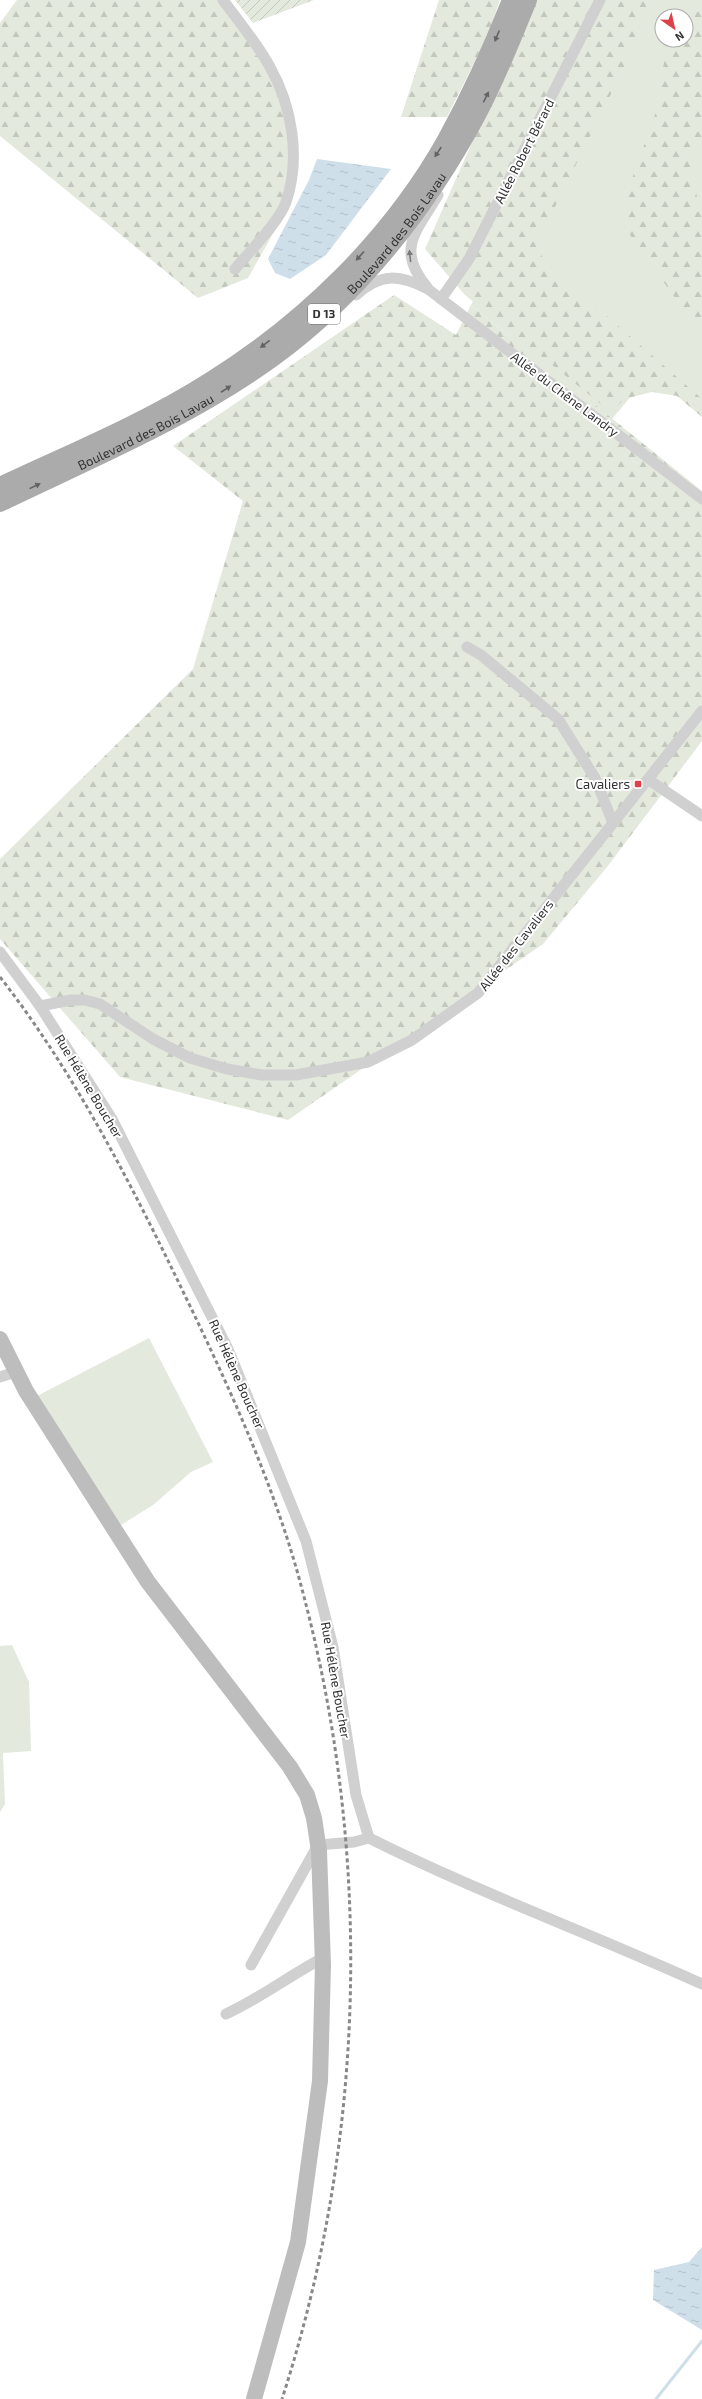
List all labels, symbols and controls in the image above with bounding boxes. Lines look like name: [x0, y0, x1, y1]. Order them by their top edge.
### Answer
north arrow: [654, 8, 694, 48]
text: N: [673, 29, 687, 44]
one-way arrow: [493, 31, 499, 43]
one-way arrow: [483, 91, 489, 103]
street label: Allée Robert Bérard: [491, 96, 557, 206]
one-way arrow: [434, 147, 442, 157]
street label: Boulevard des Bois Lavau: [343, 169, 449, 297]
one-way arrow: [407, 250, 414, 262]
one-way arrow: [356, 251, 365, 261]
road number: D 13: [308, 304, 340, 324]
one-way arrow: [260, 340, 271, 349]
street label: Allée du Chêne Landry: [508, 348, 622, 440]
one-way arrow: [221, 385, 231, 393]
street label: Boulevard des Bois Lavau: [75, 390, 216, 473]
one-way arrow: [29, 483, 41, 489]
place label: Cavaliers: [576, 776, 630, 792]
marker: Cavaliers: [633, 779, 643, 789]
street label: Allée des Cavaliers: [476, 896, 556, 994]
street label: Rue Hélène Boucher: [52, 1031, 126, 1141]
street label: Rue Hélène Boucher: [206, 1317, 268, 1431]
street label: Rue Hélène Boucher: [318, 1620, 354, 1740]

